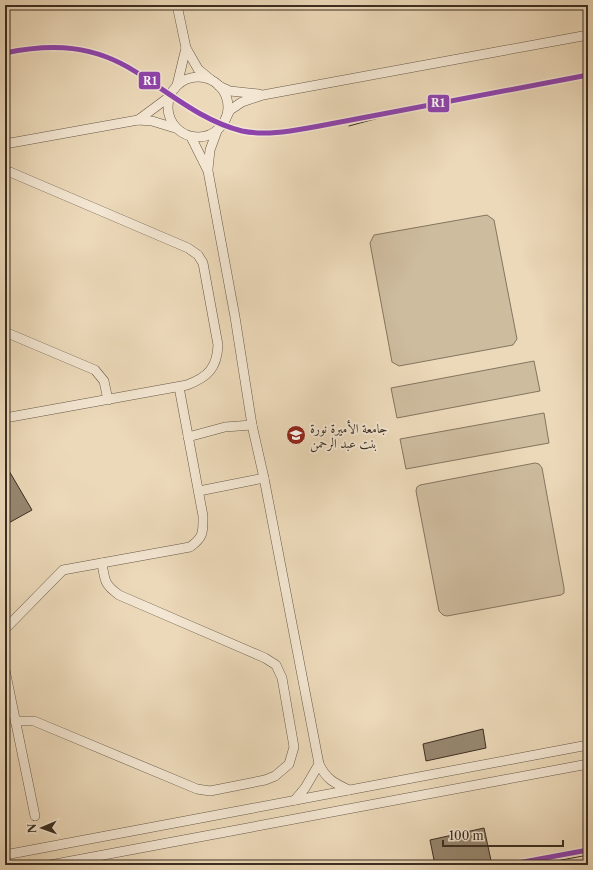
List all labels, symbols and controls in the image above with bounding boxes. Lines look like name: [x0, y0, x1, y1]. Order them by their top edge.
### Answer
line badge: R1: [138, 71, 161, 90]
text: R1: [143, 74, 157, 88]
line badge: R1: [427, 94, 450, 113]
text: R1: [431, 96, 445, 110]
place label: جامعة الأميرة نورة بنت عبد الرحمن: [310, 420, 388, 453]
school or university icon: جامعة الأميرة نورة بنت عبد الرحمن: [285, 424, 307, 446]
north arrow: [22, 808, 62, 848]
scale bar: [443, 822, 563, 848]
text: N: [25, 823, 39, 833]
text: 100 m: [449, 828, 484, 843]

